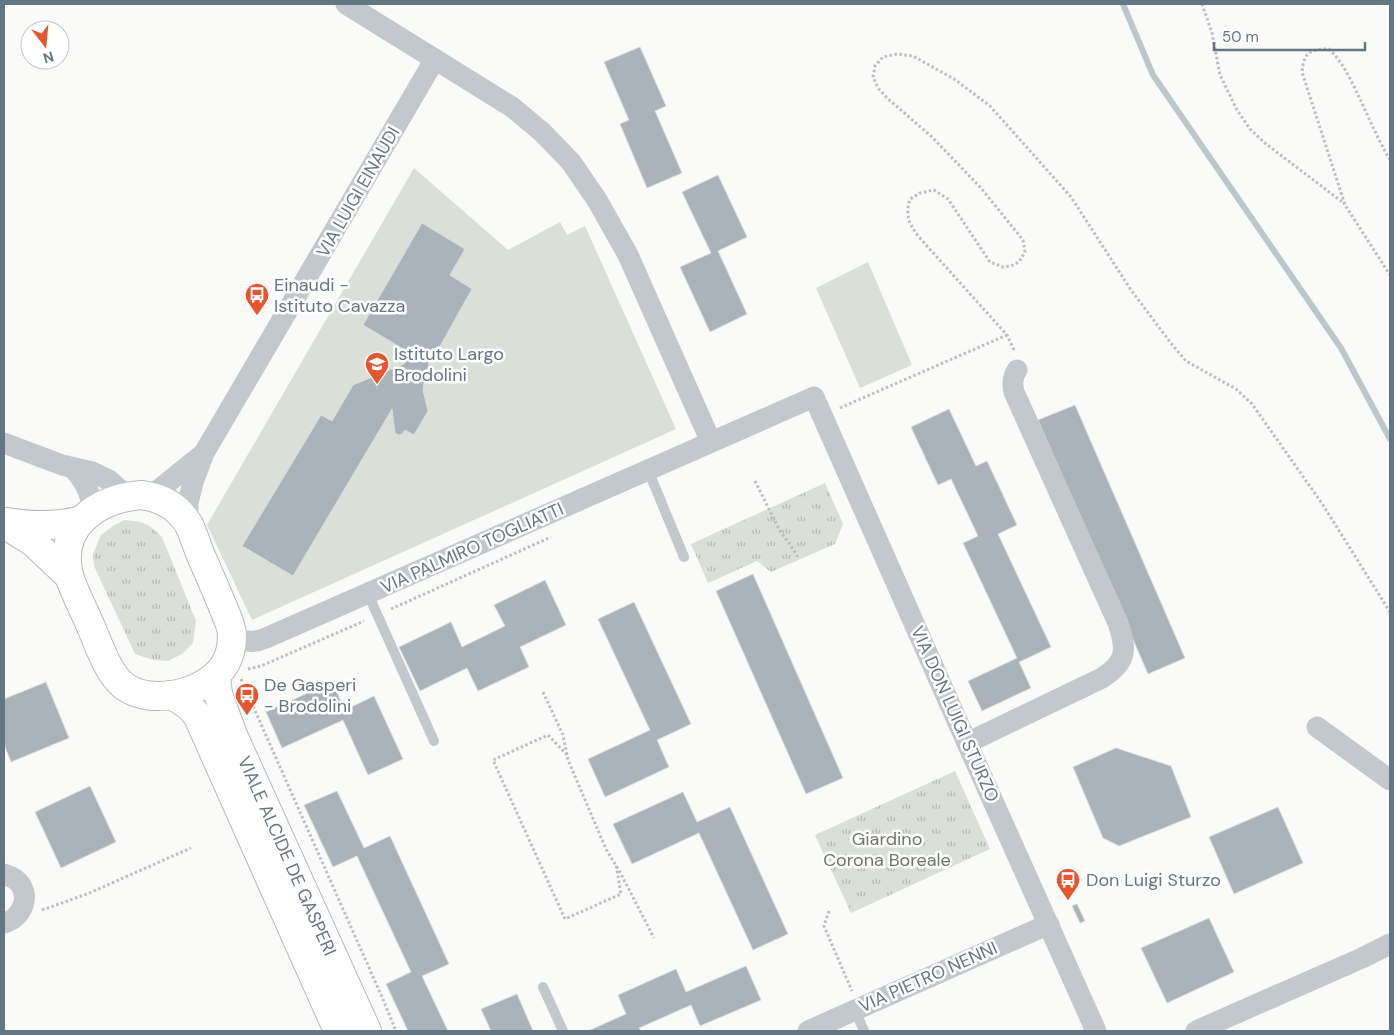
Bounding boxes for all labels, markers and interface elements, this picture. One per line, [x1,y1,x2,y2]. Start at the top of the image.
north arrow [20,20,70,70]
scale bar [1214,20,1365,52]
text: 50 m [1222,27,1259,47]
text: N [41,47,56,68]
street label: VIA LUIGI EINAUDI [311,122,405,262]
place label: Einaudi - Istituto Cavazza [274,273,405,318]
bus stop icon: Einaudi - Istituto Cavazza [244,282,270,316]
place label: Istituto Largo Brodolini [394,342,504,387]
school or university icon: Istituto Largo Brodolini [364,351,390,385]
street label: VIA PALMIRO TOGLIATTI [377,497,567,599]
street label: VIA DON LUIGI STURZO [905,622,1005,806]
place label: De Gasperi - Brodolini [264,673,356,718]
bus stop icon: De Gasperi - Brodolini [234,682,260,716]
street label: VIALE ALCIDE DE GASPERI [232,752,342,960]
park label: Giardino Corona Boreale [823,827,951,872]
bus stop icon: Don Luigi Sturzo [1055,867,1081,901]
place label: Don Luigi Sturzo [1086,868,1221,892]
street label: VIA PIETRO NENNI [855,936,1001,1018]

